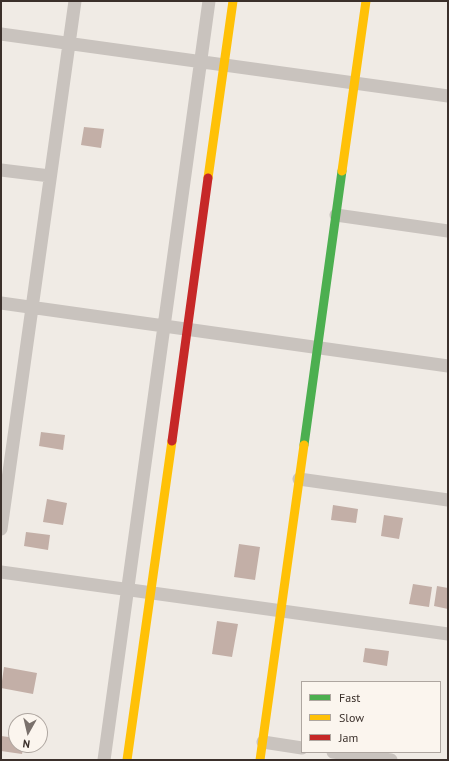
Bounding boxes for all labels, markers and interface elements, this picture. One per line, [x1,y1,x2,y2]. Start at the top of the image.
legend [301,681,441,753]
text: Fast [339,690,360,705]
text: Slow [339,710,364,725]
north arrow [8,713,48,753]
text: Jam [339,730,358,745]
text: N [22,736,31,751]

